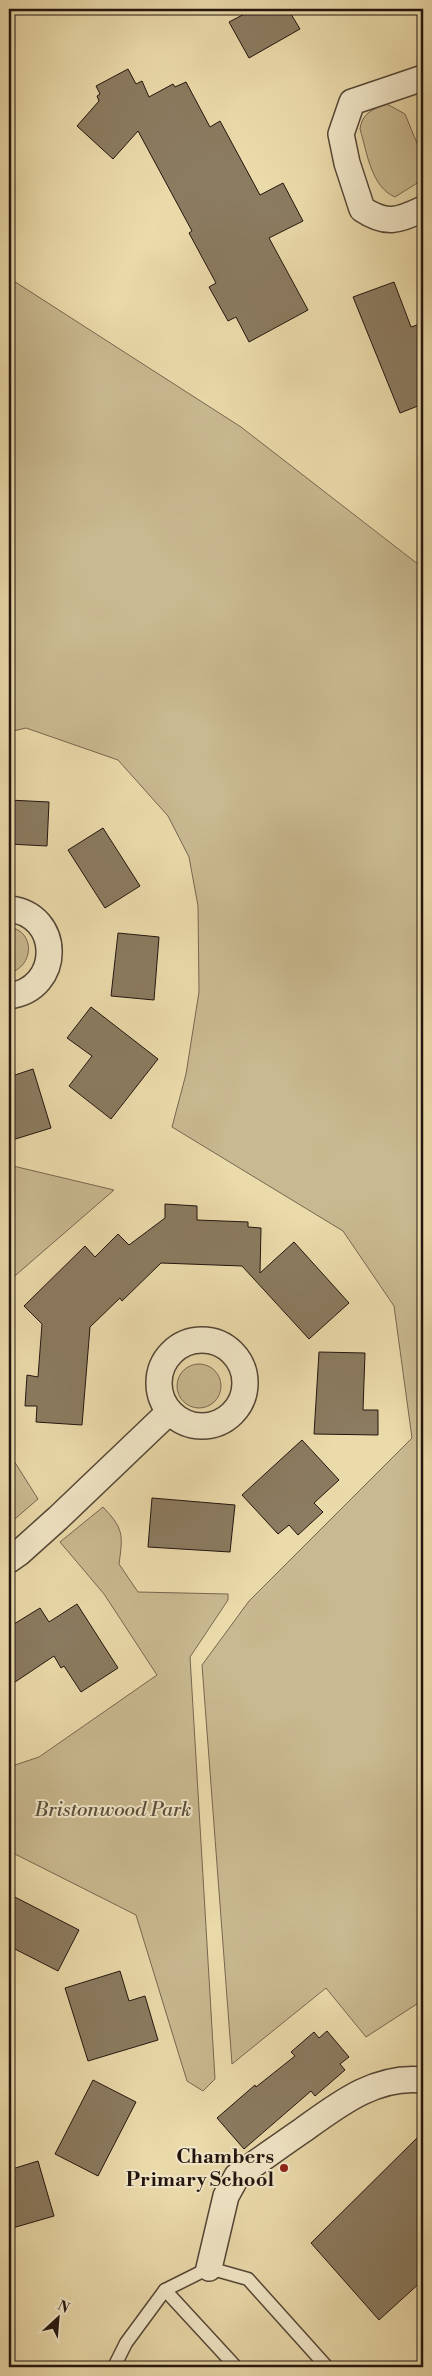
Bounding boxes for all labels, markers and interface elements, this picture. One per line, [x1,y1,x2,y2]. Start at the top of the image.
park label: Bristonwood Park [34,1798,191,1823]
place label: Chambers Primary School [126,2145,274,2193]
marker: Chambers Primary School [278,2162,290,2174]
north arrow [32,2294,82,2344]
text: N [54,2297,72,2318]

